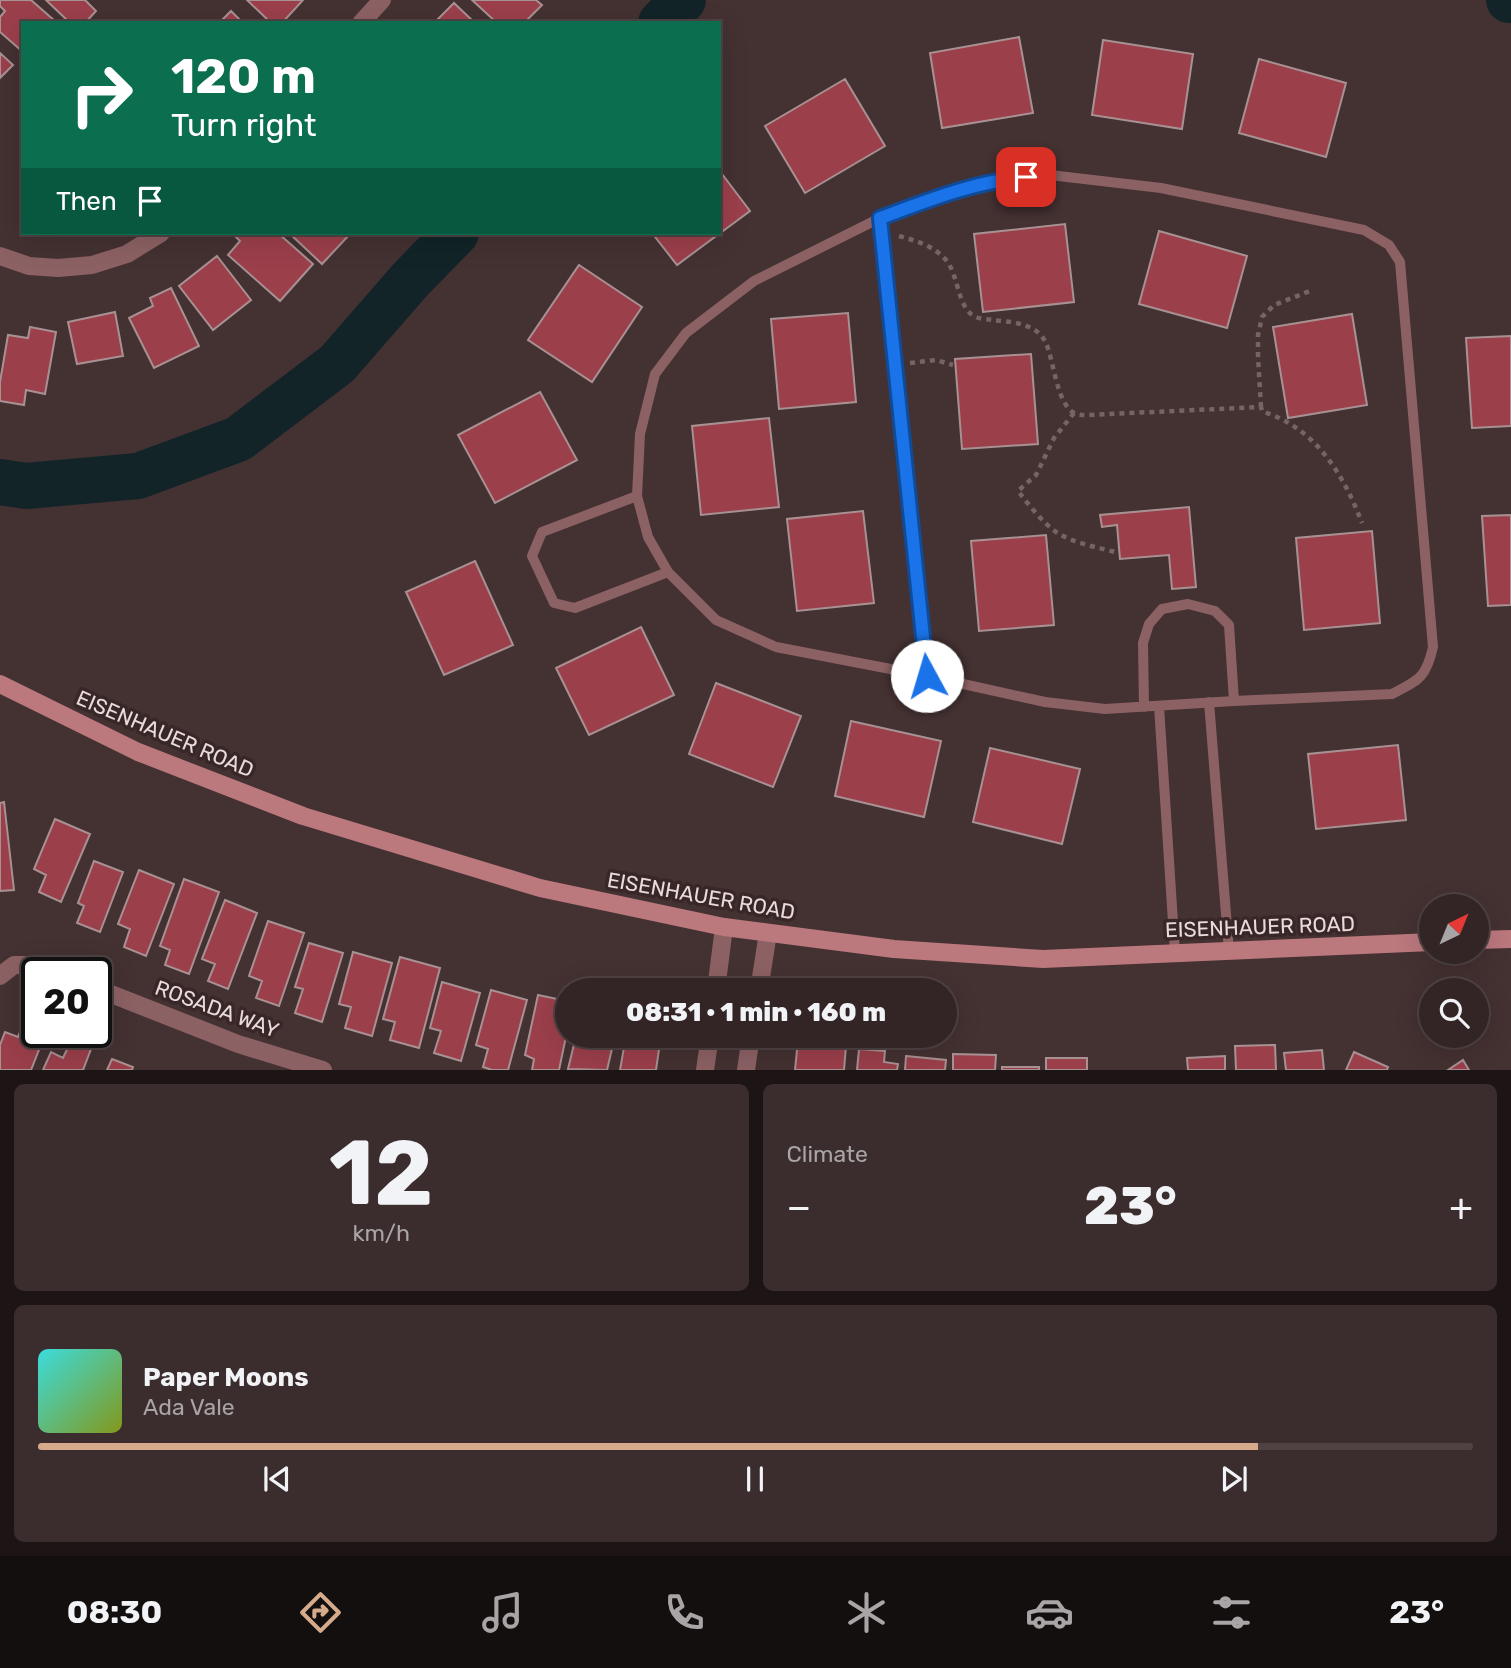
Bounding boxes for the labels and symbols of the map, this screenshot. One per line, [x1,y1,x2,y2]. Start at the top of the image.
pin [996,147,1056,207]
position arrow [890,639,964,713]
street label: EISENHAUER ROAD [73,685,258,782]
street label: EISENHAUER ROAD [605,867,797,924]
north arrow [1419,894,1489,964]
street label: EISENHAUER ROAD [1165,911,1355,942]
speed limit sign: 20 [21,957,112,1048]
street label: ROSADA WAY [152,975,282,1042]

